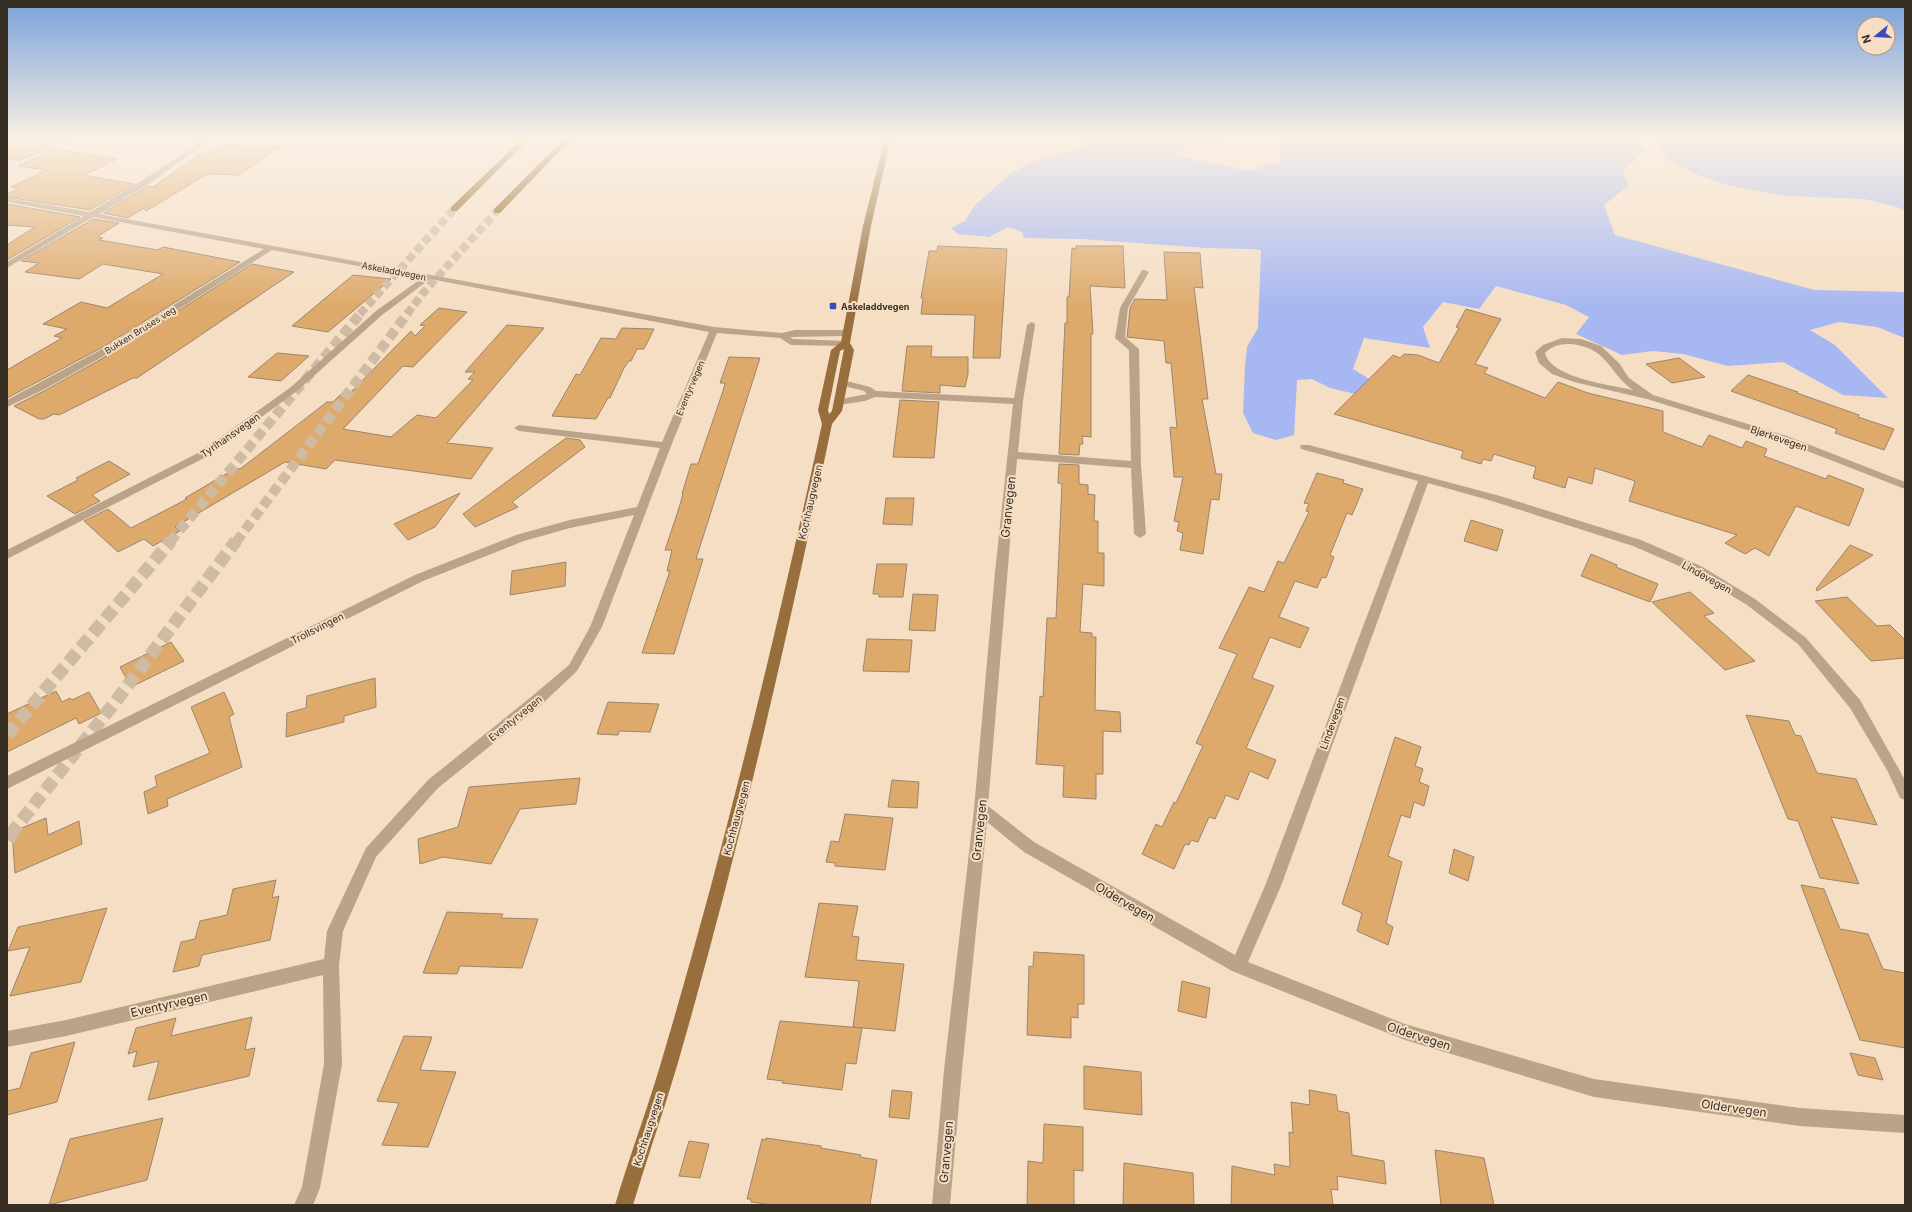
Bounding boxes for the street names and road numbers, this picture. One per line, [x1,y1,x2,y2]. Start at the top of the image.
street label: Askeladdvegen [361,259,427,283]
street label: Bukken Bruses veg [103,304,177,356]
street label: Eventyrvegen [673,359,707,417]
street label: Tyrihansvegen [198,410,262,460]
street label: Bjørkevegen [1749,423,1809,453]
street label: Kochhaugvegen [796,463,824,541]
street label: Granvegen [997,475,1019,539]
street label: Lindevegen [1680,558,1734,596]
street label: Trollsvingen [289,610,345,646]
street label: Eventyrvegen [486,693,544,743]
street label: Lindevegen [1317,695,1347,751]
street label: Kochhaugvegen [720,779,752,857]
street label: Granvegen [968,798,990,862]
street label: Oldervegen [1093,879,1157,925]
street label: Eventyrvegen [129,988,209,1020]
street label: Oldervegen [1385,1019,1453,1053]
street label: Kochhaugvegen [630,1091,666,1167]
street label: Oldervegen [1700,1096,1768,1120]
street label: Granvegen [936,1120,956,1184]

